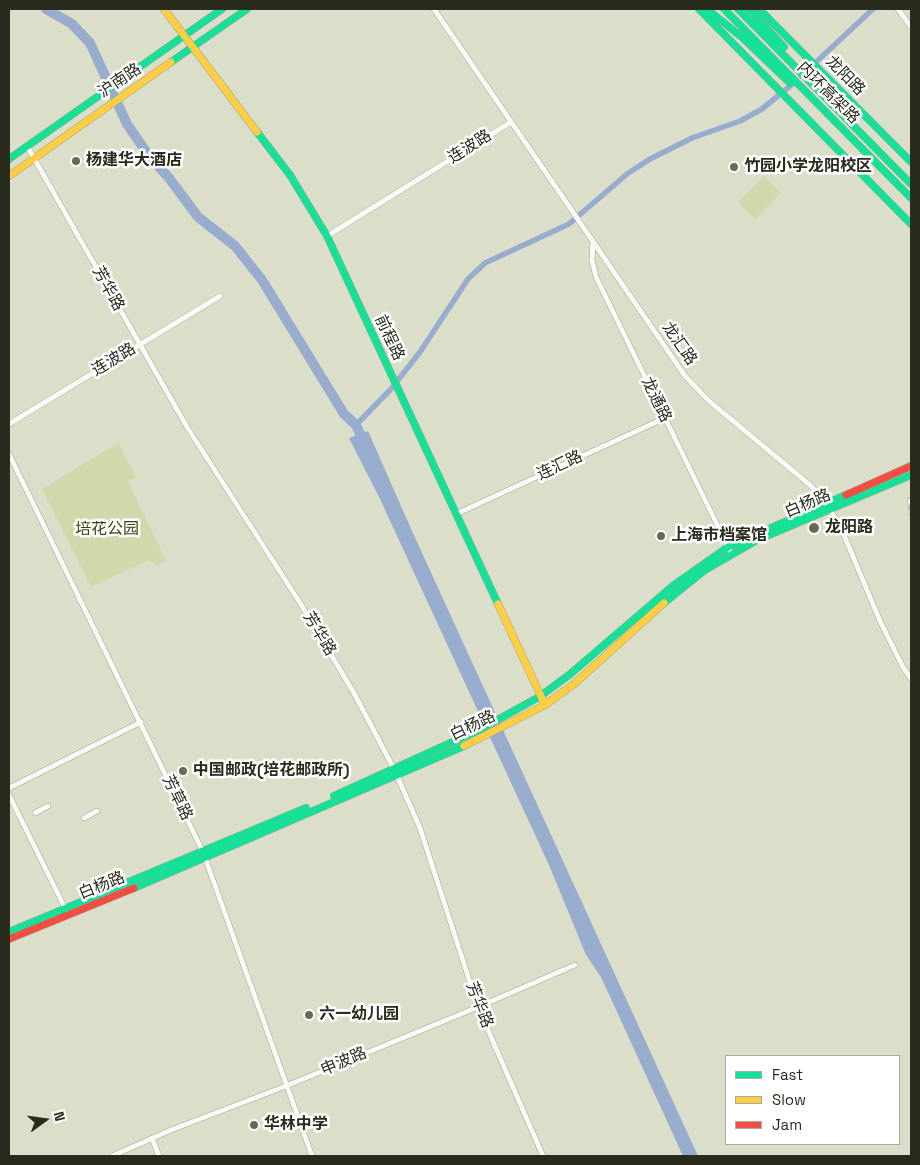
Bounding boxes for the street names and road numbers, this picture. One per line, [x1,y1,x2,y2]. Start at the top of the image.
street label: 龙阳路 [821,52,869,100]
street label: 内环高架路 [793,58,863,128]
street label: 沪南路 [95,60,145,102]
street label: 连波路 [445,126,495,168]
street label: 芳华路 [88,263,128,315]
street label: 前程路 [370,312,408,364]
street label: 龙汇路 [657,319,701,369]
street label: 连波路 [88,339,140,381]
street label: 龙通路 [637,374,675,426]
street label: 连汇路 [534,447,586,485]
street label: 白杨路 [782,486,834,522]
street label: 芳华路 [298,608,340,660]
street label: 白杨路 [447,707,499,745]
street label: 芳草路 [158,772,196,824]
street label: 白杨路 [76,868,128,904]
street label: 芳华路 [461,979,497,1031]
street label: 申波路 [318,1044,370,1080]

